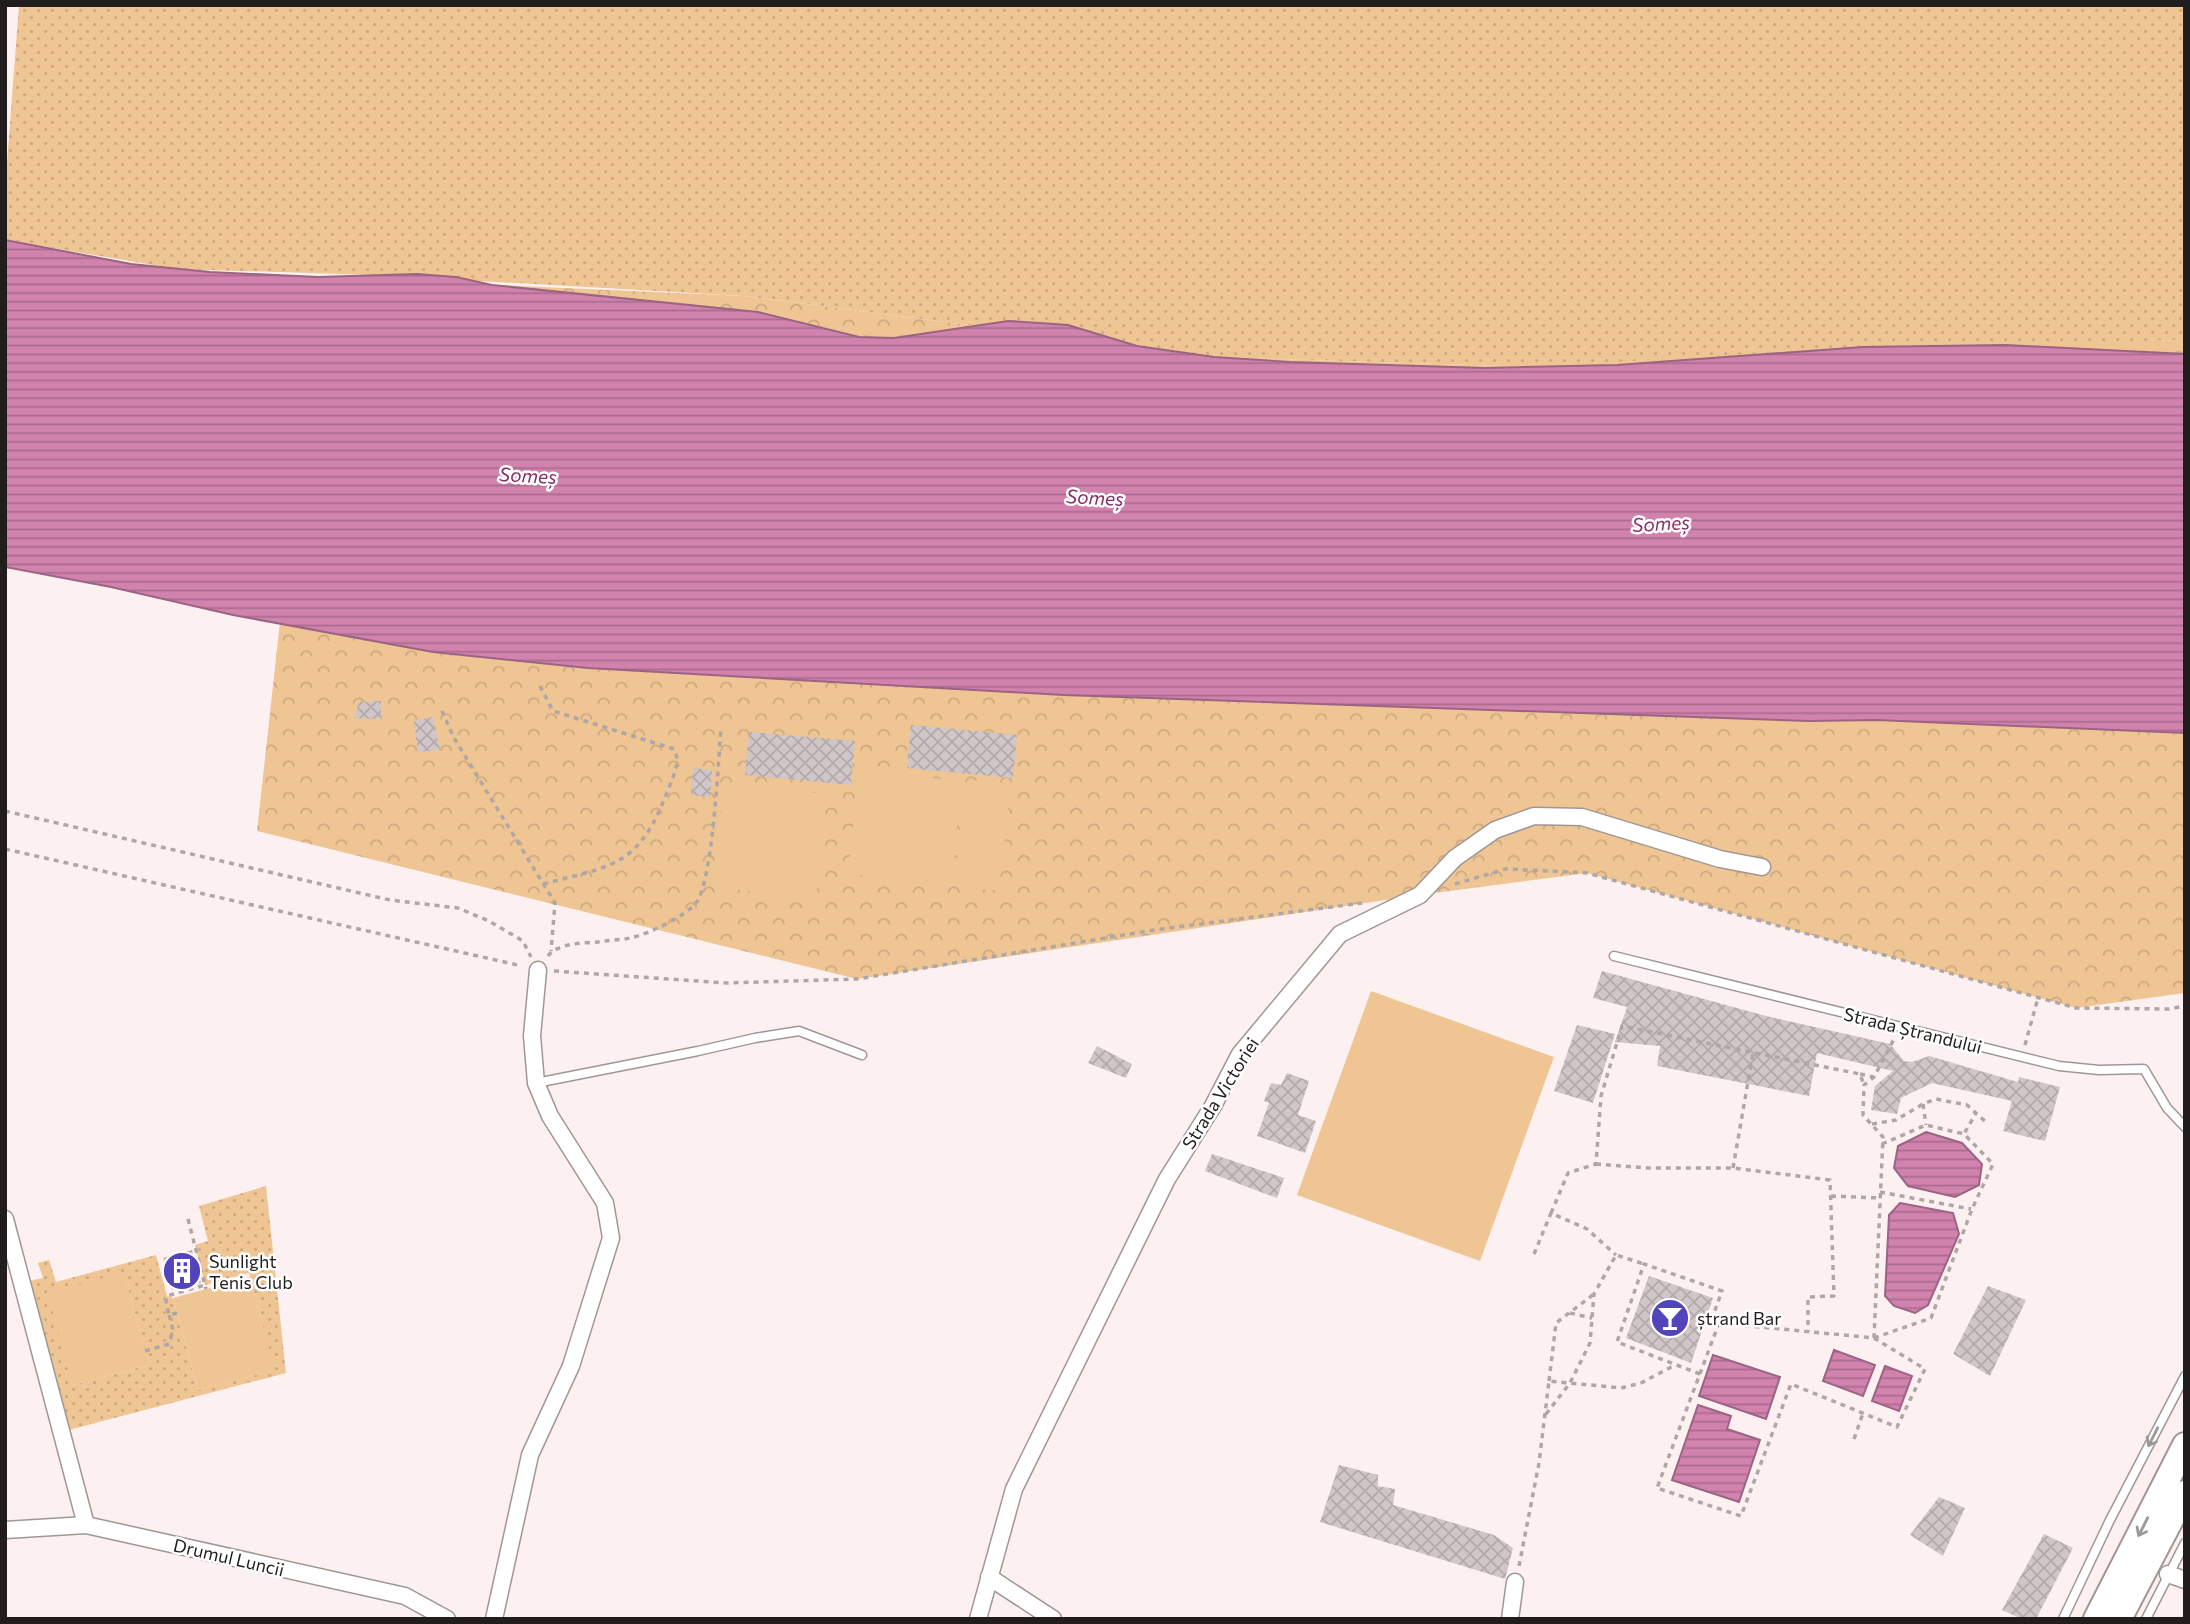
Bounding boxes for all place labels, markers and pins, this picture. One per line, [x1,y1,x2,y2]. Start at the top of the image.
building icon: Sunlight Tenis Club [161,1250,203,1292]
place label: Sunlight Tenis Club [209,1250,293,1293]
bar icon: ștrand Bar [1649,1297,1691,1339]
place label: ștrand Bar [1697,1307,1781,1330]

